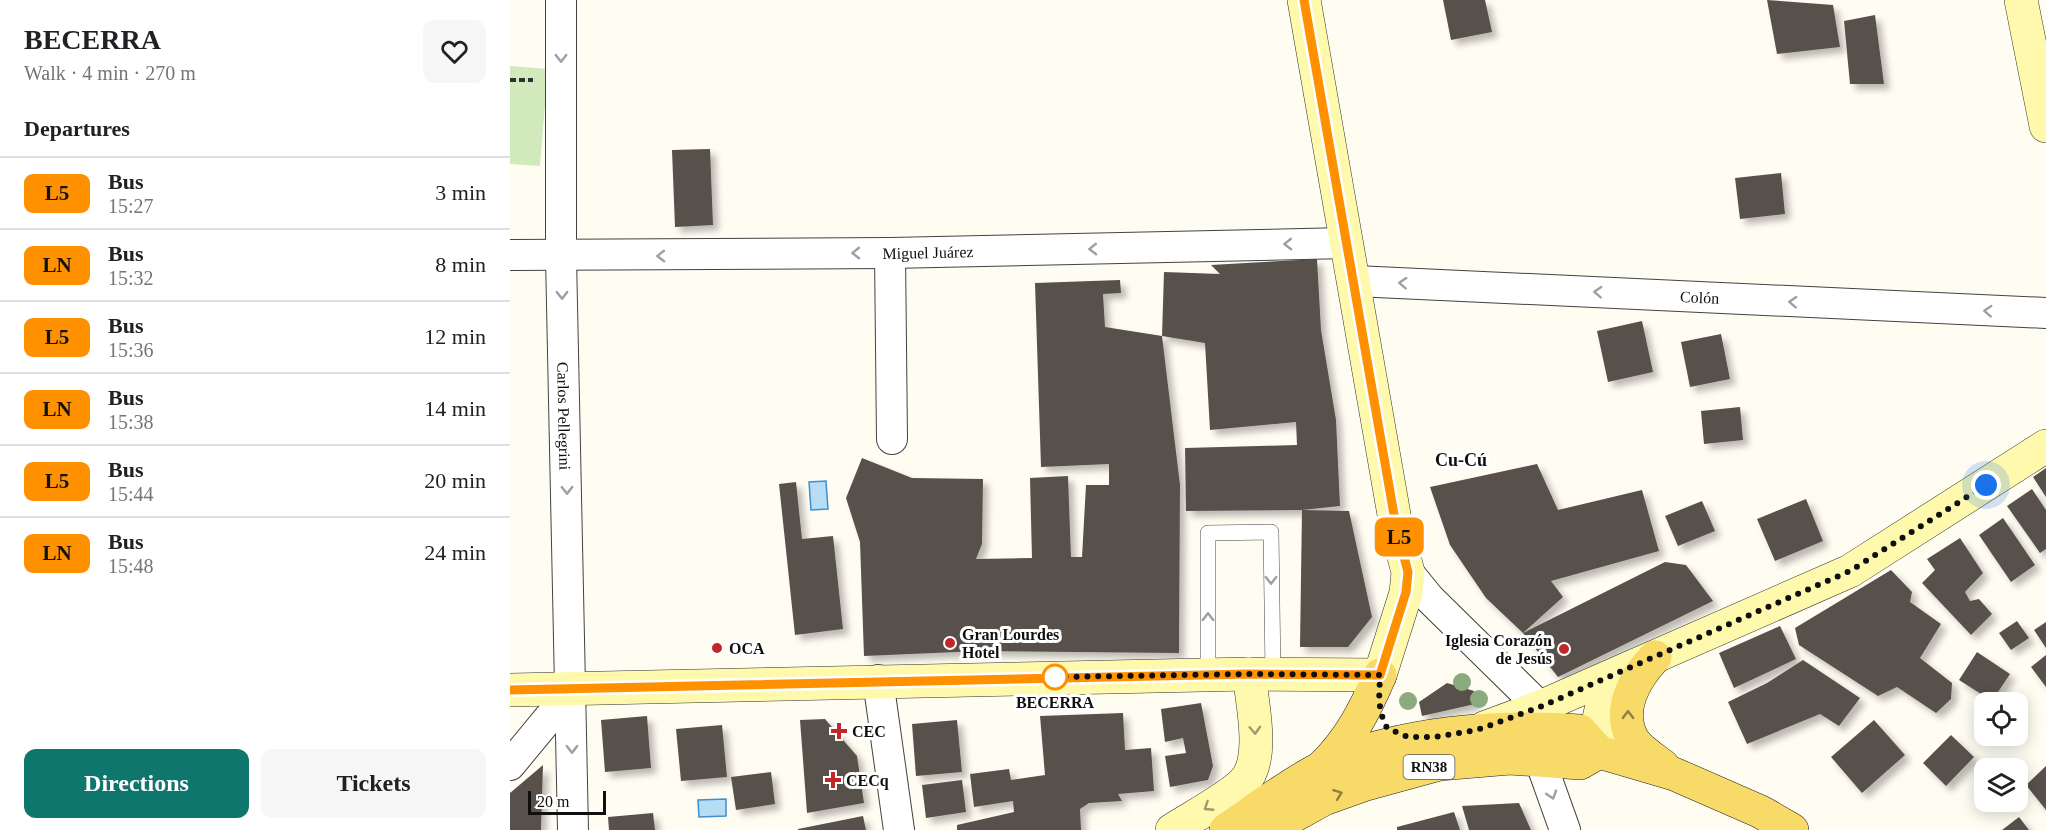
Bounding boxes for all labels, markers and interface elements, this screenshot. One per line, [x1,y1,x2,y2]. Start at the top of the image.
button: heart [423,20,486,83]
text: BECERRA [24,24,161,55]
one-way arrow [555,54,567,63]
text: Walk · 4 min · 270 m [24,62,196,84]
text: Departures [24,116,130,141]
text: Bus [108,169,143,194]
text: 3 min [435,180,486,205]
text: L5 [45,181,69,205]
text: 15:27 [108,195,154,217]
one-way arrow [1284,238,1293,251]
text: Bus [108,241,143,266]
one-way arrow [1089,242,1098,255]
street label: Miguel Juárez [882,243,974,262]
one-way arrow [852,247,861,259]
one-way arrow [657,249,666,262]
text: 8 min [435,252,486,277]
text: LN [42,253,72,277]
text: 15:32 [108,267,154,289]
one-way arrow [1399,277,1408,290]
one-way arrow [1593,286,1602,299]
street label: Colón [1680,288,1720,306]
one-way arrow [556,291,568,300]
one-way arrow [1788,295,1797,308]
one-way arrow [1983,304,1992,317]
text: Bus [108,313,143,338]
text: 12 min [424,324,486,349]
text: L5 [45,325,69,349]
text: 15:36 [108,339,154,361]
street label: Carlos Pellegrini [555,362,574,471]
text: Bus [108,385,143,410]
text: 14 min [424,396,486,421]
text: LN [42,397,72,421]
text: 15:38 [108,411,154,433]
district label: Cu-Cú [1435,450,1487,470]
text: Bus [108,457,143,482]
text: 20 min [424,468,486,493]
text: L5 [45,469,69,493]
your location [1971,470,2001,500]
text: 15:44 [108,483,154,505]
one-way arrow [560,486,573,495]
line badge: L5 [1372,518,1426,556]
text: L5 [1387,525,1411,549]
text: Bus [108,529,143,554]
text: 24 min [424,540,486,565]
text: LN [42,541,72,565]
text: 15:48 [108,555,154,577]
one-way arrow [1265,576,1277,585]
one-way arrow [1202,612,1214,621]
place label: Gran Lourdes Hotel [962,626,1059,661]
place label: Iglesia Corazón de Jesús [1445,632,1552,667]
marker: Gran Lourdes Hotel [943,636,957,650]
place label: OCA [729,640,765,657]
marker: OCA [710,641,724,655]
marker: Iglesia Corazón de Jesús [1557,642,1571,656]
marker: BECERRA [1042,664,1068,690]
map controls [1974,692,2028,812]
button: locate [1974,692,2028,746]
place label: BECERRA [1016,694,1095,711]
one-way arrow [1622,710,1634,719]
marker: CEC [830,722,848,740]
place label: CEC [852,723,886,740]
one-way arrow [1248,726,1261,735]
one-way arrow [566,744,579,753]
button: Directions [24,749,249,818]
button: Tickets [261,749,486,818]
road number: RN38 [1404,755,1454,779]
button: layers [1974,758,2028,812]
marker: CECq [824,771,842,789]
place label: CECq [846,772,889,790]
scale bar [528,788,606,816]
one-way arrow [1332,789,1343,801]
one-way arrow [1545,789,1557,800]
text: 20 m [537,793,569,810]
one-way arrow [1203,799,1214,810]

